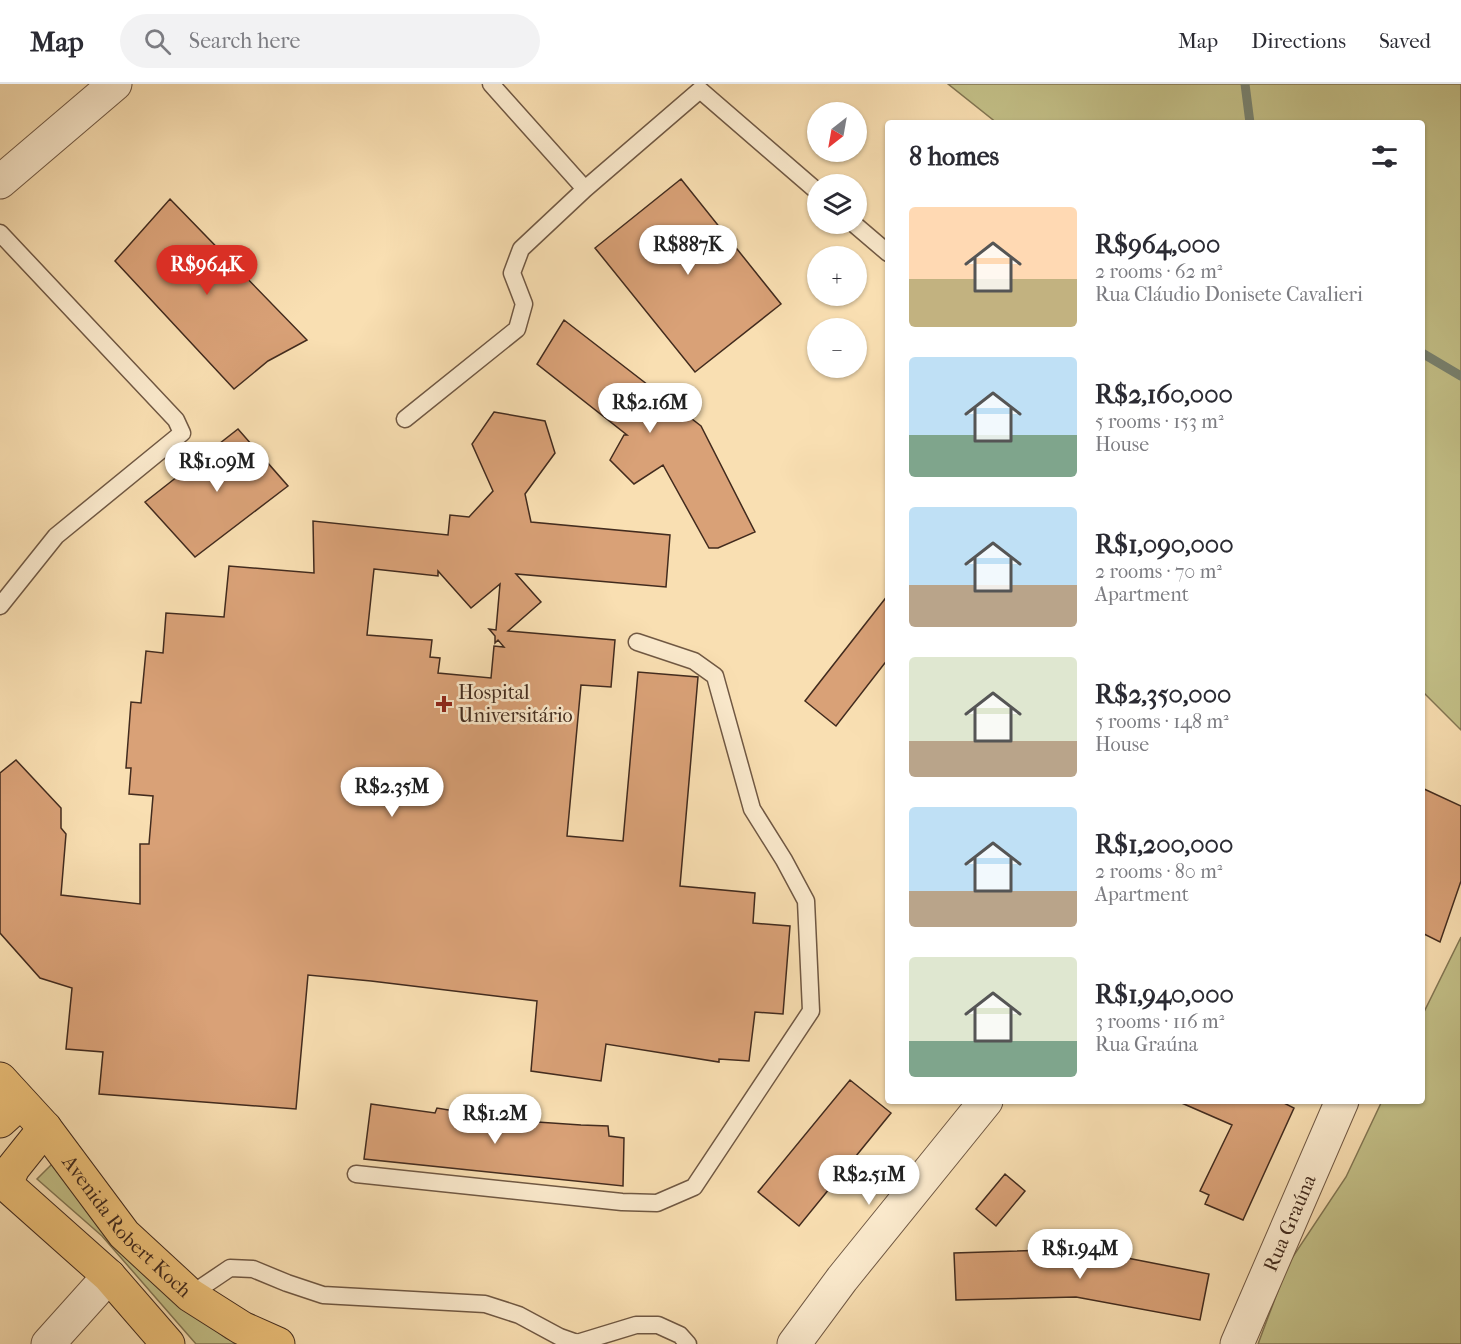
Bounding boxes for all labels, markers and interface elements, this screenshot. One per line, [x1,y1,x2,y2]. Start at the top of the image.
search box [120,14,540,68]
text: Map [30,25,84,58]
icon: search [141,25,174,58]
text: Search here [189,28,300,54]
text: Map [1178,29,1218,53]
text: Directions [1251,29,1346,53]
text: Saved [1379,29,1431,53]
north arrow [807,102,867,162]
map controls [807,102,867,378]
icon: filters [1368,140,1401,173]
text: 8 homes [909,141,999,172]
button: layers [807,174,867,234]
pin: R$887K [639,225,737,276]
text: R$964,000 [1095,229,1220,260]
icon: home [957,231,1029,303]
text: R$887K [653,233,723,256]
pin: R$964K [158,245,256,296]
button: + [807,246,867,306]
text: R$964K [170,253,244,276]
text: 2 rooms · 62 m² [1095,260,1222,283]
text: Rua Cláudio Donisete Cavalieri [1095,283,1363,306]
button: − [807,318,867,378]
text: R$2,160,000 [1095,379,1233,410]
icon: home [957,381,1029,453]
pin: R$2.16M [595,383,705,434]
text: R$2.16M [612,391,688,414]
text: 5 rooms · 153 m² [1095,410,1224,433]
text: House [1095,433,1149,456]
pin: R$1.09M [162,442,272,493]
text: R$1.09M [179,450,255,473]
text: R$1,090,000 [1095,529,1234,560]
icon: home [957,531,1029,603]
text: 2 rooms · 70 m² [1095,560,1222,583]
text: Apartment [1095,583,1189,606]
text: R$2,350,000 [1095,679,1231,710]
place label: Hospital Universitário [458,681,573,727]
icon: home [957,681,1029,753]
marker: Hospital Universitário [435,695,453,713]
text: 5 rooms · 148 m² [1095,710,1229,733]
text: House [1095,733,1149,756]
pin: R$2.35M [337,767,447,818]
text: R$2.35M [355,775,429,798]
text: R$1,200,000 [1095,829,1233,860]
icon: home [957,831,1029,903]
text: 2 rooms · 80 m² [1095,860,1222,883]
text: Apartment [1095,883,1189,906]
text: R$1,940,000 [1095,979,1234,1010]
icon: home [957,981,1029,1053]
text: 3 rooms · 116 m² [1095,1010,1224,1033]
text: Rua Graúna [1095,1033,1198,1056]
pin: R$1.2M [446,1094,544,1145]
text: R$1.2M [462,1102,528,1125]
street label: Avenida Robert Koch [57,1150,196,1303]
pin: R$2.51M [814,1155,924,1206]
text: R$2.51M [833,1163,905,1186]
street label: Rua Graúna [1259,1170,1321,1275]
pin: R$1.94M [1025,1229,1135,1280]
text: R$1.94M [1042,1237,1118,1260]

